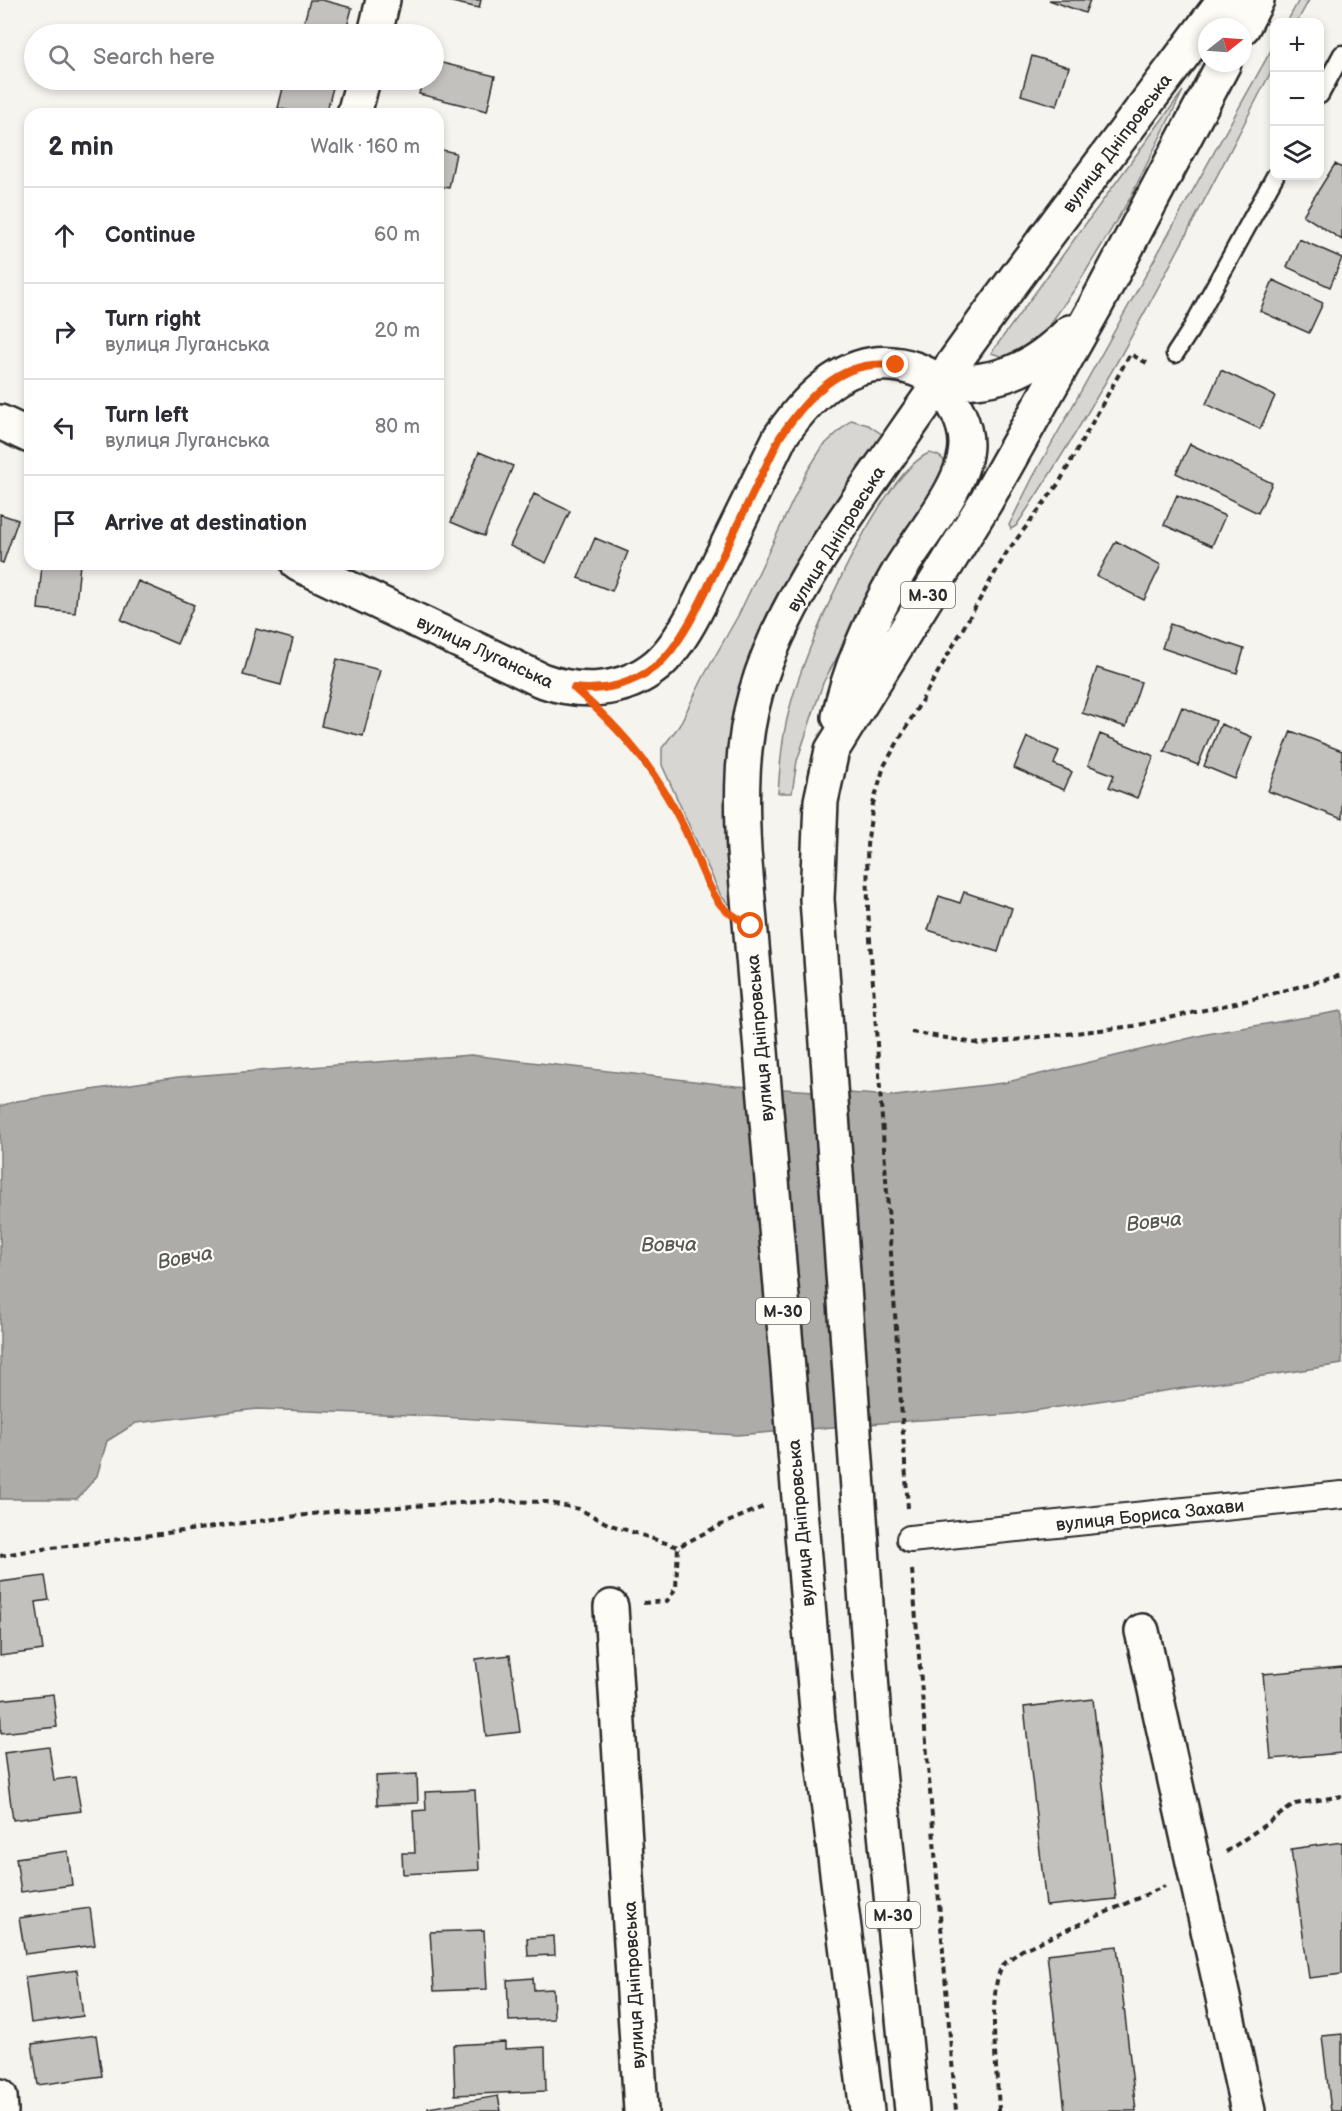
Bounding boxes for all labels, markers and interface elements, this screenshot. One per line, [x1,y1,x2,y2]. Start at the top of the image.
north arrow [1198,18,1252,72]
map controls [1270,18,1324,180]
button: + [1270,18,1324,72]
search box [24,24,444,90]
icon: search [45,41,78,74]
text: Search here [93,44,215,71]
street label: вулиця Дніпровська [1059,70,1177,217]
button: − [1270,72,1324,126]
button: layers [1270,126,1324,180]
text: 2 min [48,132,114,163]
text: Walk · 160 m [311,135,420,159]
icon: ahead [48,219,81,252]
text: Continue [105,222,195,249]
text: 60 m [374,223,420,247]
text: Turn right [105,306,201,333]
icon: right [48,315,81,348]
text: 20 m [375,319,420,343]
text: вулиця Луганська [105,333,270,357]
route end [882,351,908,377]
text: Turn left [105,402,189,429]
icon: left [48,411,81,444]
text: 80 m [375,415,420,439]
text: вулиця Луганська [105,429,270,453]
street label: вулиця Дніпровська [783,462,890,616]
icon: arrive [48,507,81,540]
text: Arrive at destination [105,510,307,537]
road number: М-30 [901,582,955,608]
street label: вулиця Луганська [413,612,557,693]
route start [737,912,763,938]
street label: вулиця Дніпровська [743,953,778,1122]
water label: Вовча [1125,1207,1183,1237]
water label: Вовча [641,1233,697,1257]
water label: Вовча [156,1241,215,1275]
road number: М-30 [756,1298,810,1324]
street label: вулиця Дніпровська [784,1438,819,1607]
street label: вулиця Бориса Захави [1055,1495,1245,1536]
street label: вулиця Дніпровська [620,1900,649,2069]
road number: М-30 [866,1902,920,1928]

